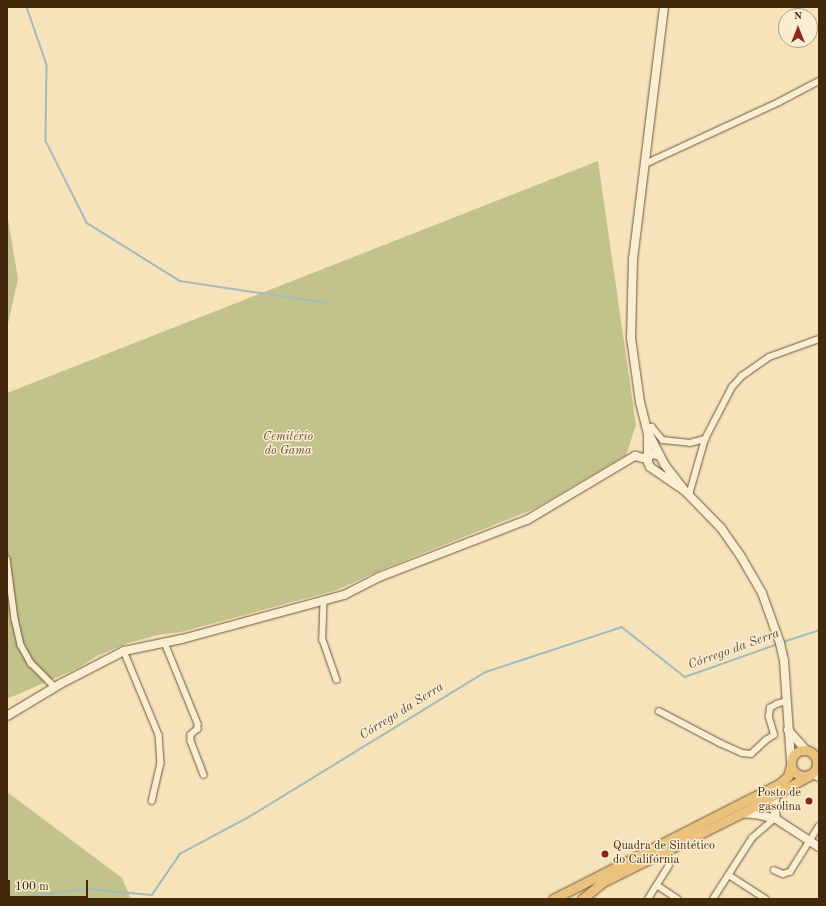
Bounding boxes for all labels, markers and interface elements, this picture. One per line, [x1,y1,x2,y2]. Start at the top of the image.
north arrow [778,8,818,48]
text: N [794,11,802,22]
park label: Cemitério do Gama [263,431,313,459]
water label: Córrego da Serra [686,626,782,674]
water label: Córrego da Serra [357,680,447,744]
place label: Posto de gasolina [757,787,801,815]
marker: Posto de gasolina [804,796,814,806]
place label: Quadra de Sintético do Califórnia [613,840,715,868]
marker: Quadra de Sintético do Califórnia [600,849,610,859]
scale bar [10,872,90,898]
text: 100 m [15,881,49,893]

